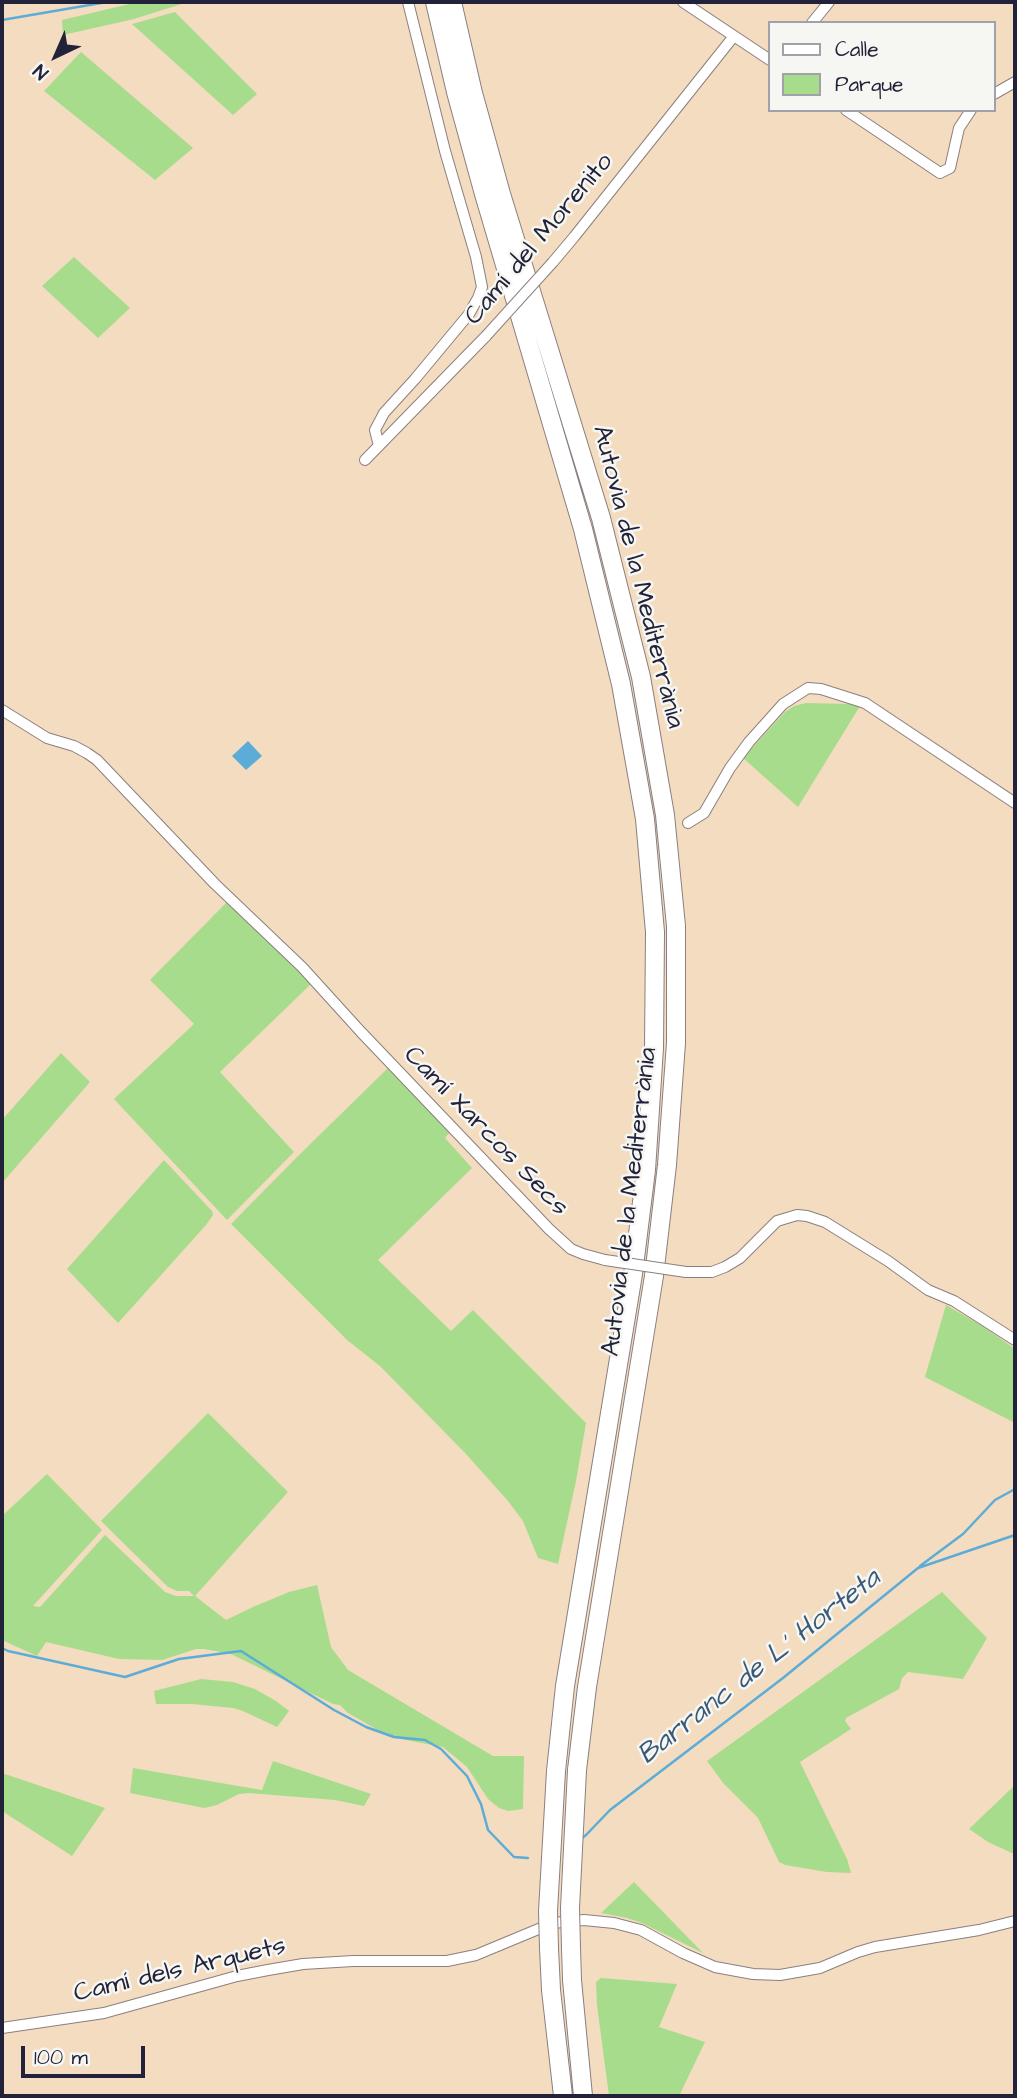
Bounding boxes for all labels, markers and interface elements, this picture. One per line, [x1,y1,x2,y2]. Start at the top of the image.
north arrow [21,21,91,91]
legend [768,21,996,112]
text: Calle [835,35,879,64]
text: N [27,58,55,85]
text: Parque [835,70,903,99]
street label: Camí del Morenito [459,148,621,332]
street label: Autovia de la Mediterrània [584,422,690,732]
street label: Camí Xarcos Secs [396,1041,574,1223]
street label: Autovia de la Mediterrània [597,1046,665,1358]
water label: Barranc de L' Horteta [632,1563,888,1773]
street label: Camí dels Arquets [71,1931,289,2011]
scale bar [24,2032,149,2076]
text: 100 m [34,2043,88,2072]

